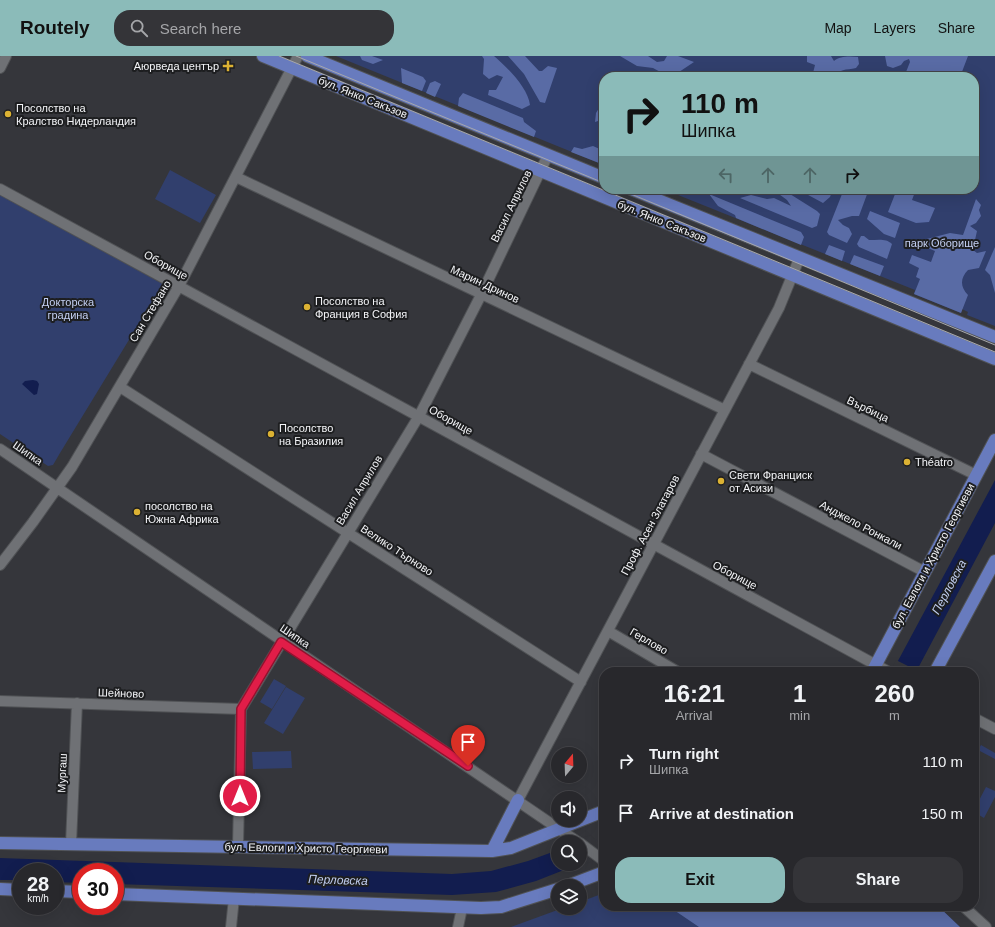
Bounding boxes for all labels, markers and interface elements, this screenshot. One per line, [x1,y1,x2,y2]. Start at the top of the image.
search box [114,10,394,46]
text: Routely [20,17,90,38]
icon: search [128,17,150,39]
text: Search here [160,20,241,37]
text: Map [824,20,852,36]
text: Layers [874,20,916,36]
text: Share [938,20,975,36]
place label: Аюрведа център [134,60,219,72]
marker: Аюрведа център [222,60,234,72]
street label: бул. Янко Сакъзов [317,74,409,120]
icon: right [615,88,667,140]
text: 110 m [681,88,759,119]
place label: Посолство на Кралство Нидерландия [16,102,136,127]
marker: Посолство на Кралство Нидерландия [3,109,13,119]
text: Шипка [681,121,736,141]
icon: left [715,164,737,186]
icon: ahead [757,164,779,186]
icon: ahead [799,164,821,186]
icon: right [841,164,863,186]
street label: Васил Априлов [488,168,534,244]
street label: бул. Янко Сакъзов [616,198,708,244]
park label: парк Оборище [905,237,979,249]
street label: Оборище [142,248,190,282]
street label: Марин Дринов [449,263,521,305]
street label: Сан Стефано [127,278,173,344]
place label: Посолство на Франция в София [315,295,407,320]
park label: Докторска градина [42,296,95,321]
marker: Посолство на Франция в София [302,302,312,312]
street label: Върбица [845,394,892,425]
street label: Оборище [427,403,475,437]
place label: Посолство на Бразилия [279,422,343,447]
marker: Посолство на Бразилия [266,429,276,439]
street label: Шипка [11,439,46,468]
street label: Васил Априлов [334,453,384,527]
place label: Théatro [915,456,953,468]
marker: Théatro [902,457,912,467]
place label: Свети Франциск от Асизи [729,469,812,494]
street label: Проф. Асен Златаров [619,473,682,577]
marker: Свети Франциск от Асизи [716,476,726,486]
street label: бул. Евлоги и Христо Георгиеви [889,481,977,631]
street label: Анджело Ронкали [818,498,904,552]
place label: посолство на Южна Африка [145,500,220,525]
marker: посолство на Южна Африка [132,507,142,517]
street label: Велико Търново [359,522,435,578]
water label: Перловска [929,557,969,617]
street label: Оборище [711,558,759,592]
street label: Шипка [278,622,313,651]
street label: Герлово [628,625,670,657]
text: 16:21 [663,680,725,707]
text: 1 [793,680,806,707]
text: 260 [875,680,915,707]
street label: Шейново [98,686,144,700]
text: Arrival [676,708,713,723]
text: min [789,708,810,723]
text: m [889,708,900,723]
pin [451,725,485,766]
icon: arrive [457,731,479,753]
text: Turn right [649,745,719,762]
north arrow [551,747,587,783]
map controls [551,747,587,915]
icon: right [615,750,637,772]
street label: Мургаш [55,753,69,793]
text: 110 m [922,753,963,770]
text: Шипка [649,762,688,777]
position arrow [219,775,261,817]
button: sound [551,791,587,827]
icon: arrive [615,802,637,824]
text: Arrive at destination [649,805,794,822]
text: 150 m [921,805,963,822]
button: search [551,835,587,871]
street label: бул. Евлоги и Христо Георгиеви [224,841,388,855]
button: Exit [615,857,785,903]
button: Share [793,857,963,903]
speed limit sign: 30 [72,863,124,915]
water label: Перловска [308,872,368,888]
text: 28 [27,873,49,895]
button: layers [551,879,587,915]
text: km/h [27,893,49,904]

